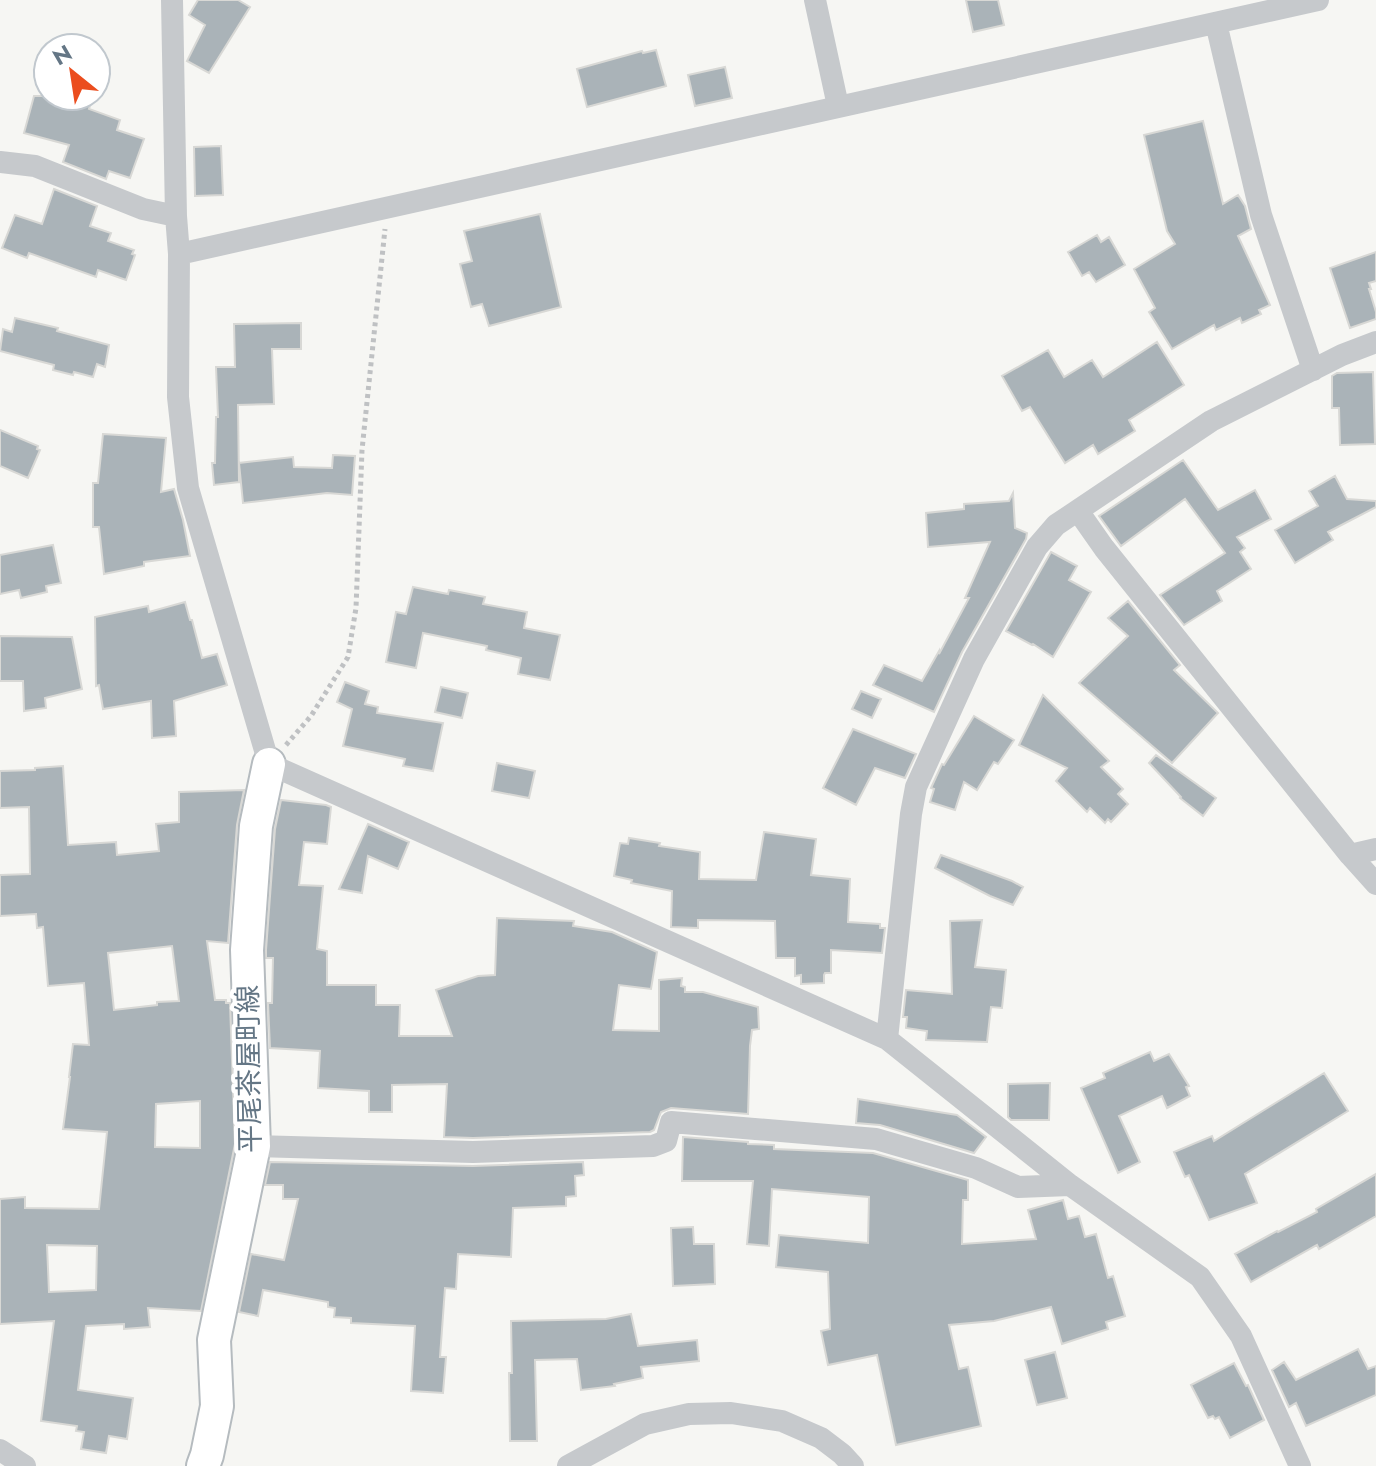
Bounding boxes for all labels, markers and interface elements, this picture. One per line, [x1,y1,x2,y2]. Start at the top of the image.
north arrow [32,32,112,112]
text: N [46,36,78,73]
street label: 平尾茶屋町線 [227,985,271,1153]

